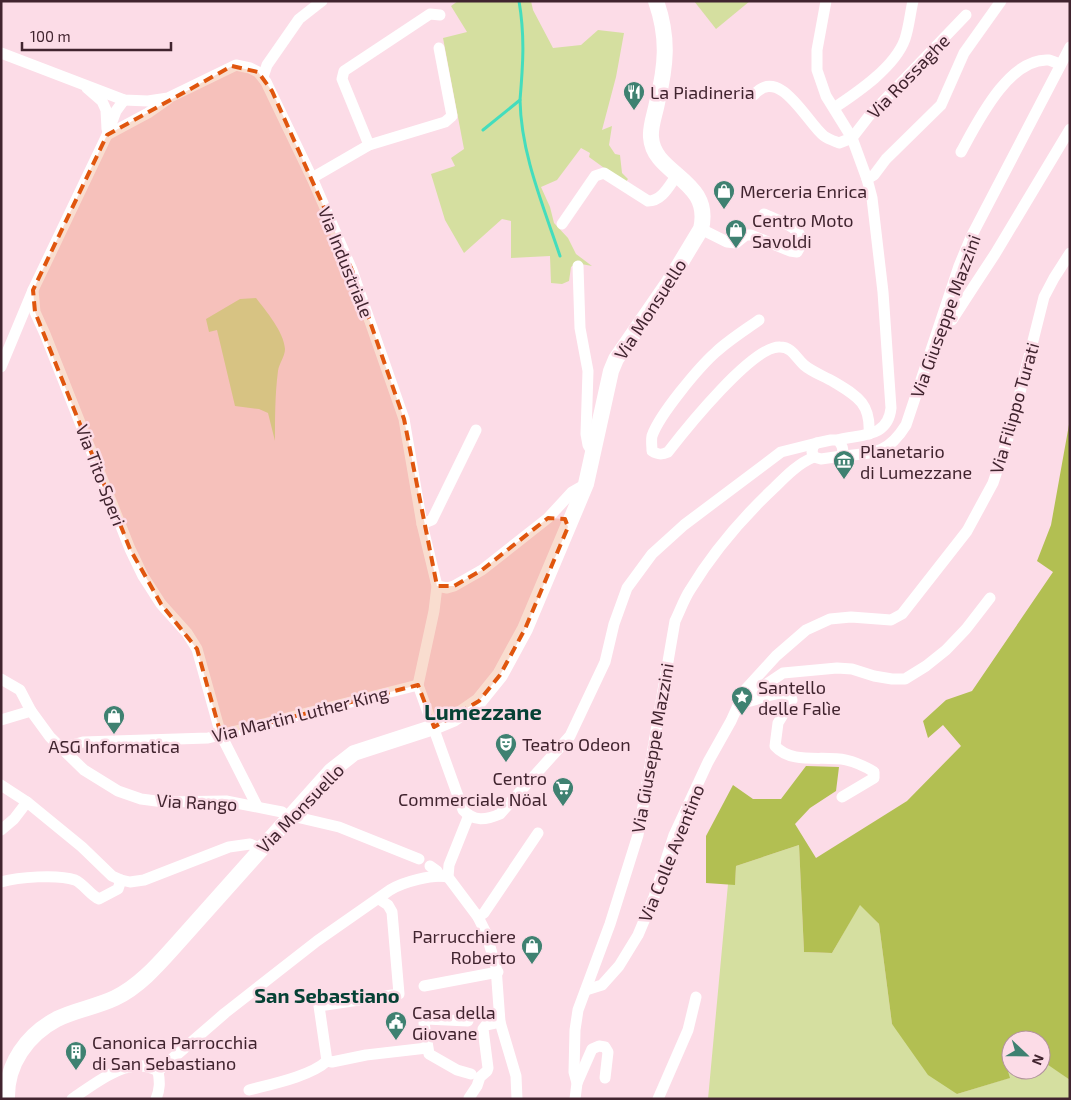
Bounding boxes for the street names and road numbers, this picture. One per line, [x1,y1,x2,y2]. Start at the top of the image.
street label: Via Rossaghe [862,29,954,123]
street label: Via Industriale [314,203,378,321]
street label: Via Giuseppe Mazzini [905,231,985,401]
street label: Via Monsuello [609,254,691,364]
street label: Via Filippo Turati [985,340,1043,476]
street label: Via Tito Speri [72,421,130,529]
street label: Via Giuseppe Mazzini [626,661,678,835]
street label: Via Martin Luther King [210,681,390,747]
street label: Via Monsuello [252,759,348,857]
street label: Via Colle Aventino [633,781,709,925]
street label: Via Rango [156,789,238,815]

